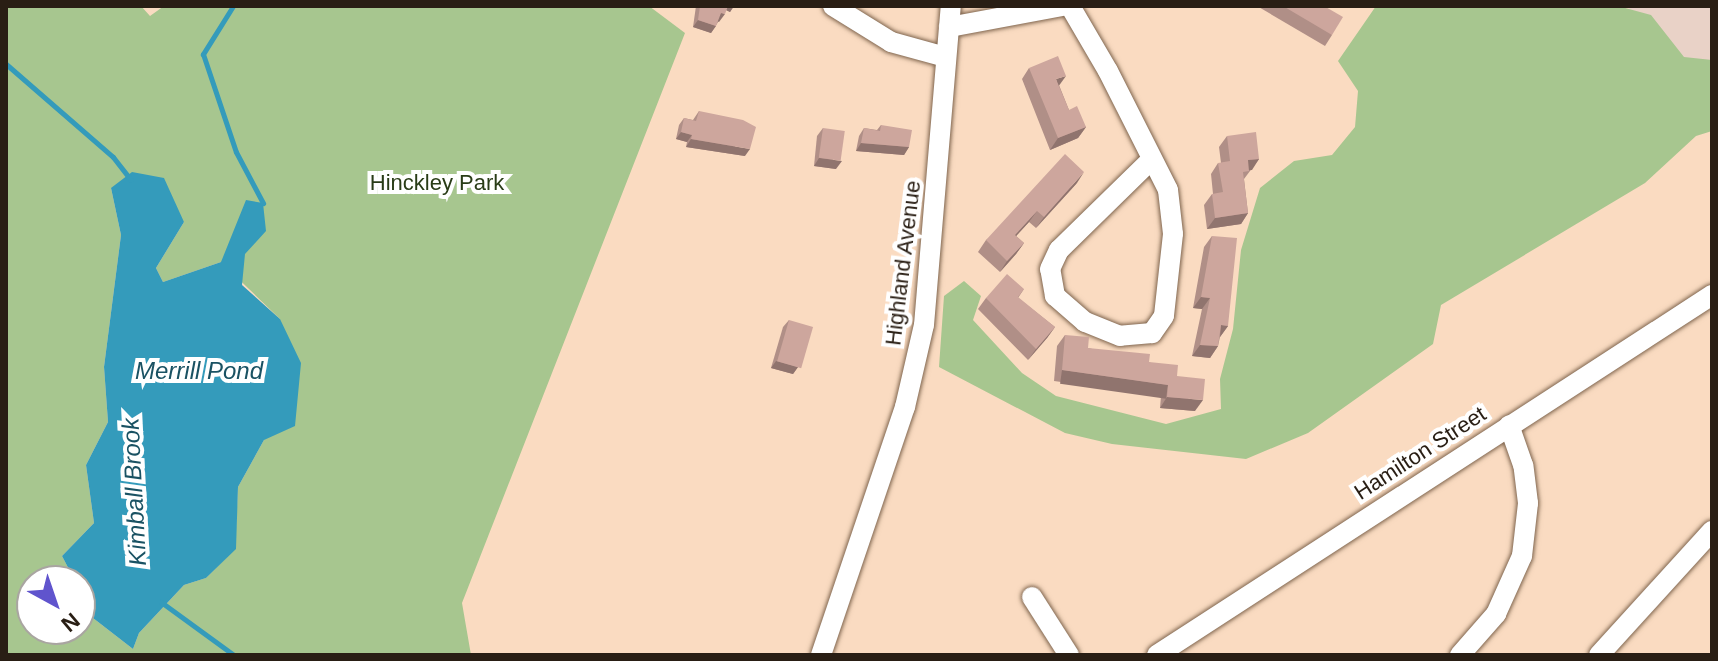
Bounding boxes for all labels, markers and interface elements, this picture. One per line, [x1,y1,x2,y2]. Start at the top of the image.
park label: Hinckley Park [370,170,504,196]
street label: Highland Avenue [880,178,926,348]
water label: Merrill Pond [135,357,263,385]
street label: Hamilton Street [1349,401,1491,505]
water label: Kimball Brook [116,417,152,567]
north arrow [16,565,96,645]
text: N [56,608,85,637]

